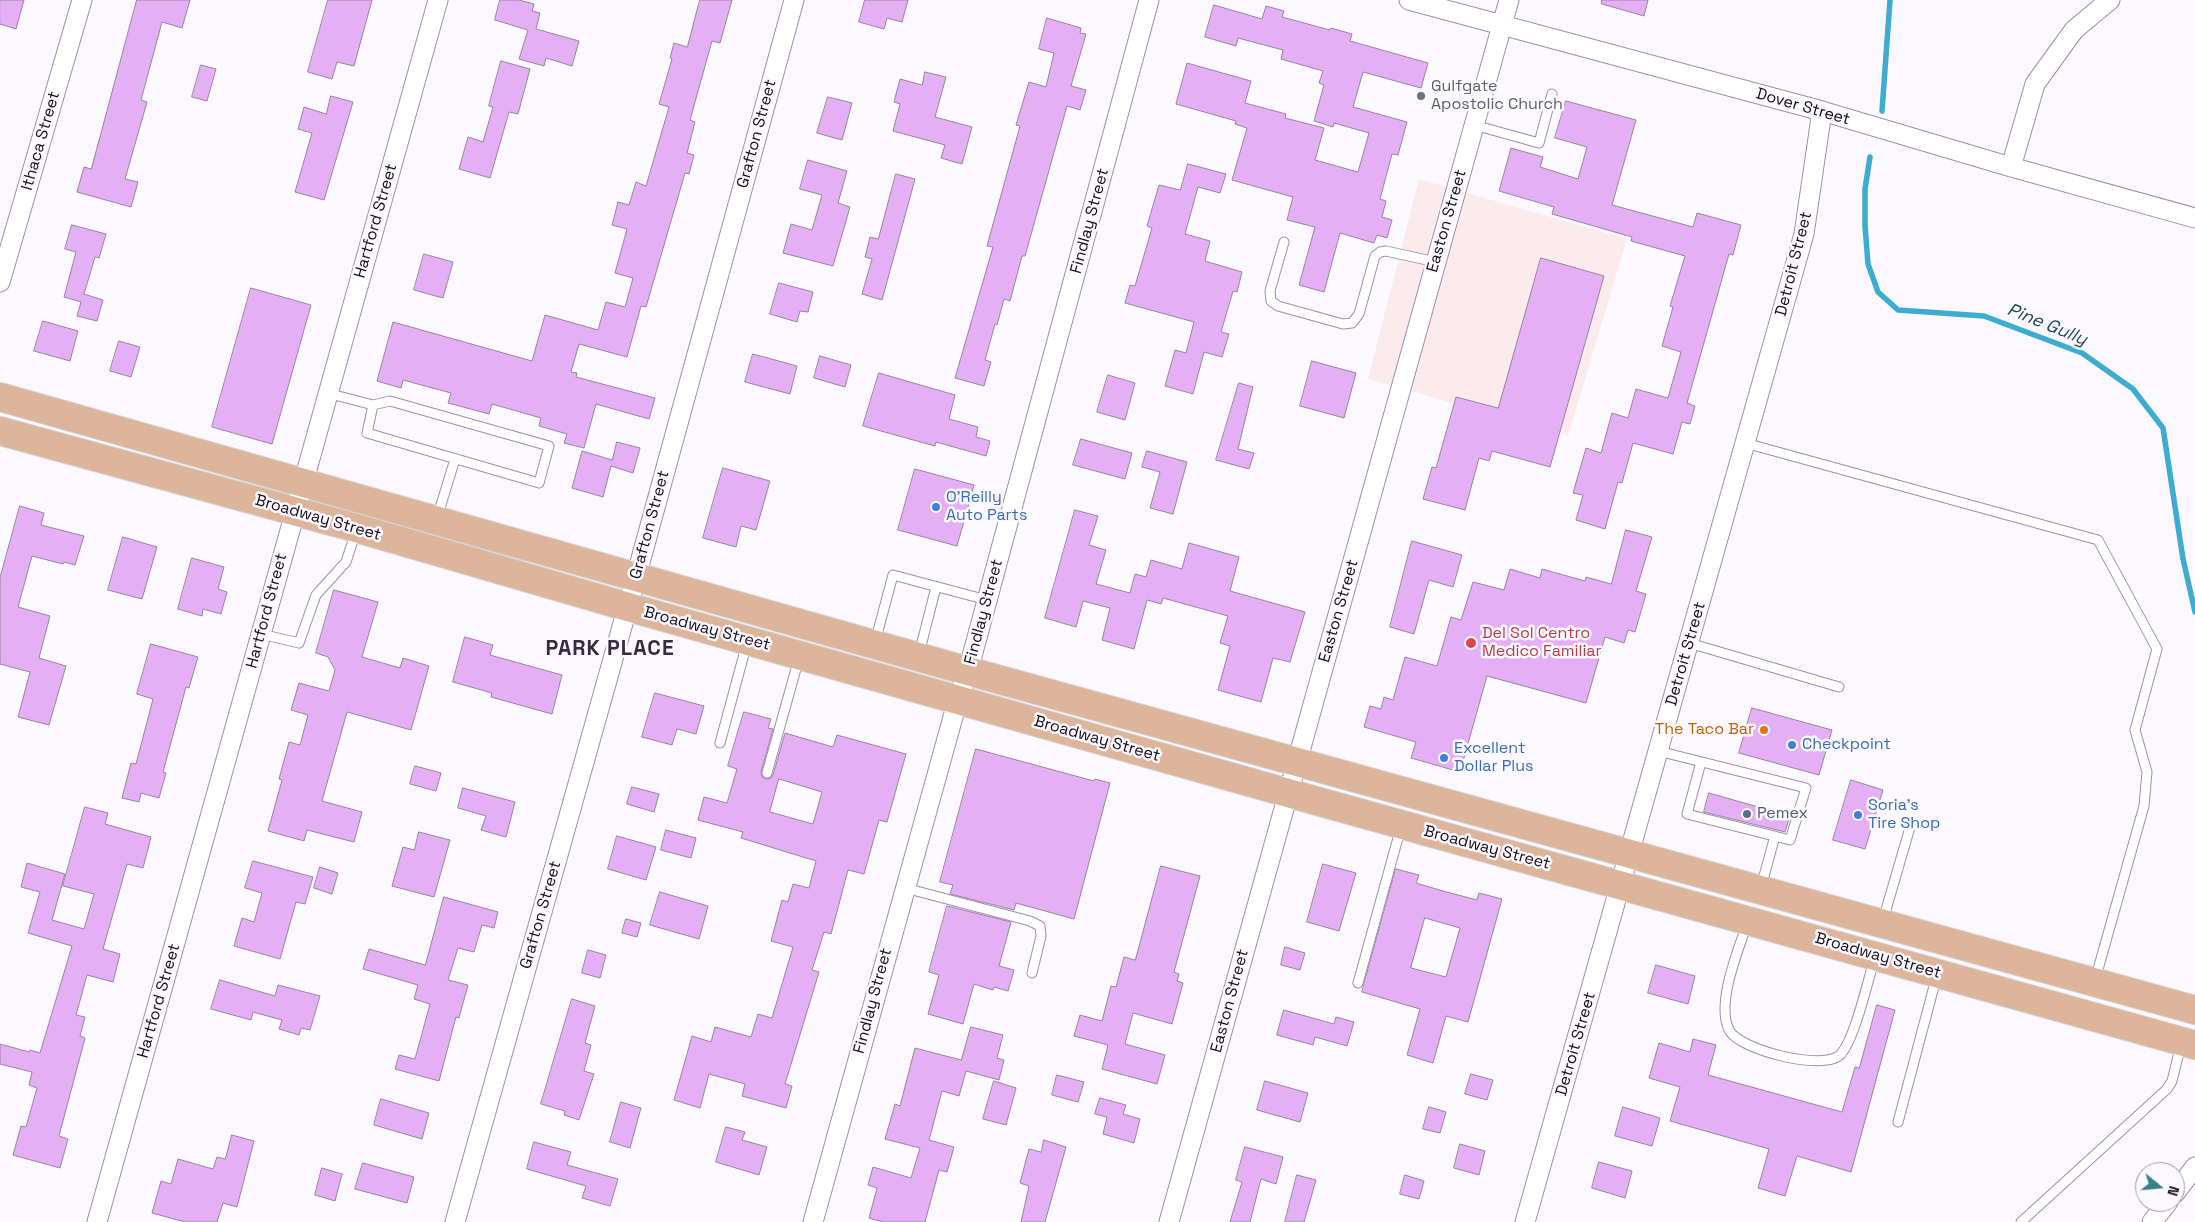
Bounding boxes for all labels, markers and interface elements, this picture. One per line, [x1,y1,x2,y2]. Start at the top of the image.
place label: Gulfgate Apostolic Church [1431,77,1563,115]
street label: Grafton Street [733,78,781,190]
street label: Dover Street [1754,84,1852,130]
street label: Ithaca Street [18,89,64,193]
marker: Gulfgate Apostolic Church [1415,90,1427,102]
street label: Hartford Street [350,162,402,280]
street label: Findlay Street [1067,166,1113,276]
street label: Easton Street [1423,167,1471,275]
street label: Detroit Street [1772,210,1816,318]
water label: Pine Gully [2004,299,2090,351]
street label: Grafton Street [626,469,674,581]
place label: O'Reilly Auto Parts [946,488,1027,526]
street label: Broadway Street [253,491,383,545]
marker: O'Reilly Auto Parts [930,501,942,513]
street label: Hartford Street [242,551,292,671]
street label: Findlay Street [961,557,1007,667]
street label: Easton Street [1315,557,1363,665]
street label: Detroit Street [1662,600,1710,708]
street label: Broadway Street [642,603,772,655]
place label: Del Sol Centro Medico Familiar [1482,624,1602,662]
district label: PARK PLACE [544,636,676,662]
marker: Del Sol Centro Medico Familiar [1464,636,1478,650]
street label: Broadway Street [1032,712,1162,766]
place label: The Taco Bar [1655,720,1754,740]
marker: The Taco Bar [1758,724,1770,736]
place label: Checkpoint [1802,735,1891,755]
place label: Excellent Dollar Plus [1454,739,1533,777]
marker: Checkpoint [1786,739,1798,751]
marker: Excellent Dollar Plus [1438,752,1450,764]
place label: Soria's Tire Shop [1868,796,1940,834]
place label: Pemex [1757,804,1808,824]
marker: Pemex [1741,808,1753,820]
marker: Soria's Tire Shop [1852,809,1864,821]
street label: Broadway Street [1422,822,1552,874]
street label: Grafton Street [516,859,566,971]
street label: Broadway Street [1813,929,1943,983]
street label: Hartford Street [133,942,185,1060]
street label: Findlay Street [850,946,896,1056]
street label: Easton Street [1207,947,1253,1055]
street label: Detroit Street [1552,990,1600,1098]
north arrow [2135,1162,2185,1212]
text: N [2163,1184,2183,1198]

